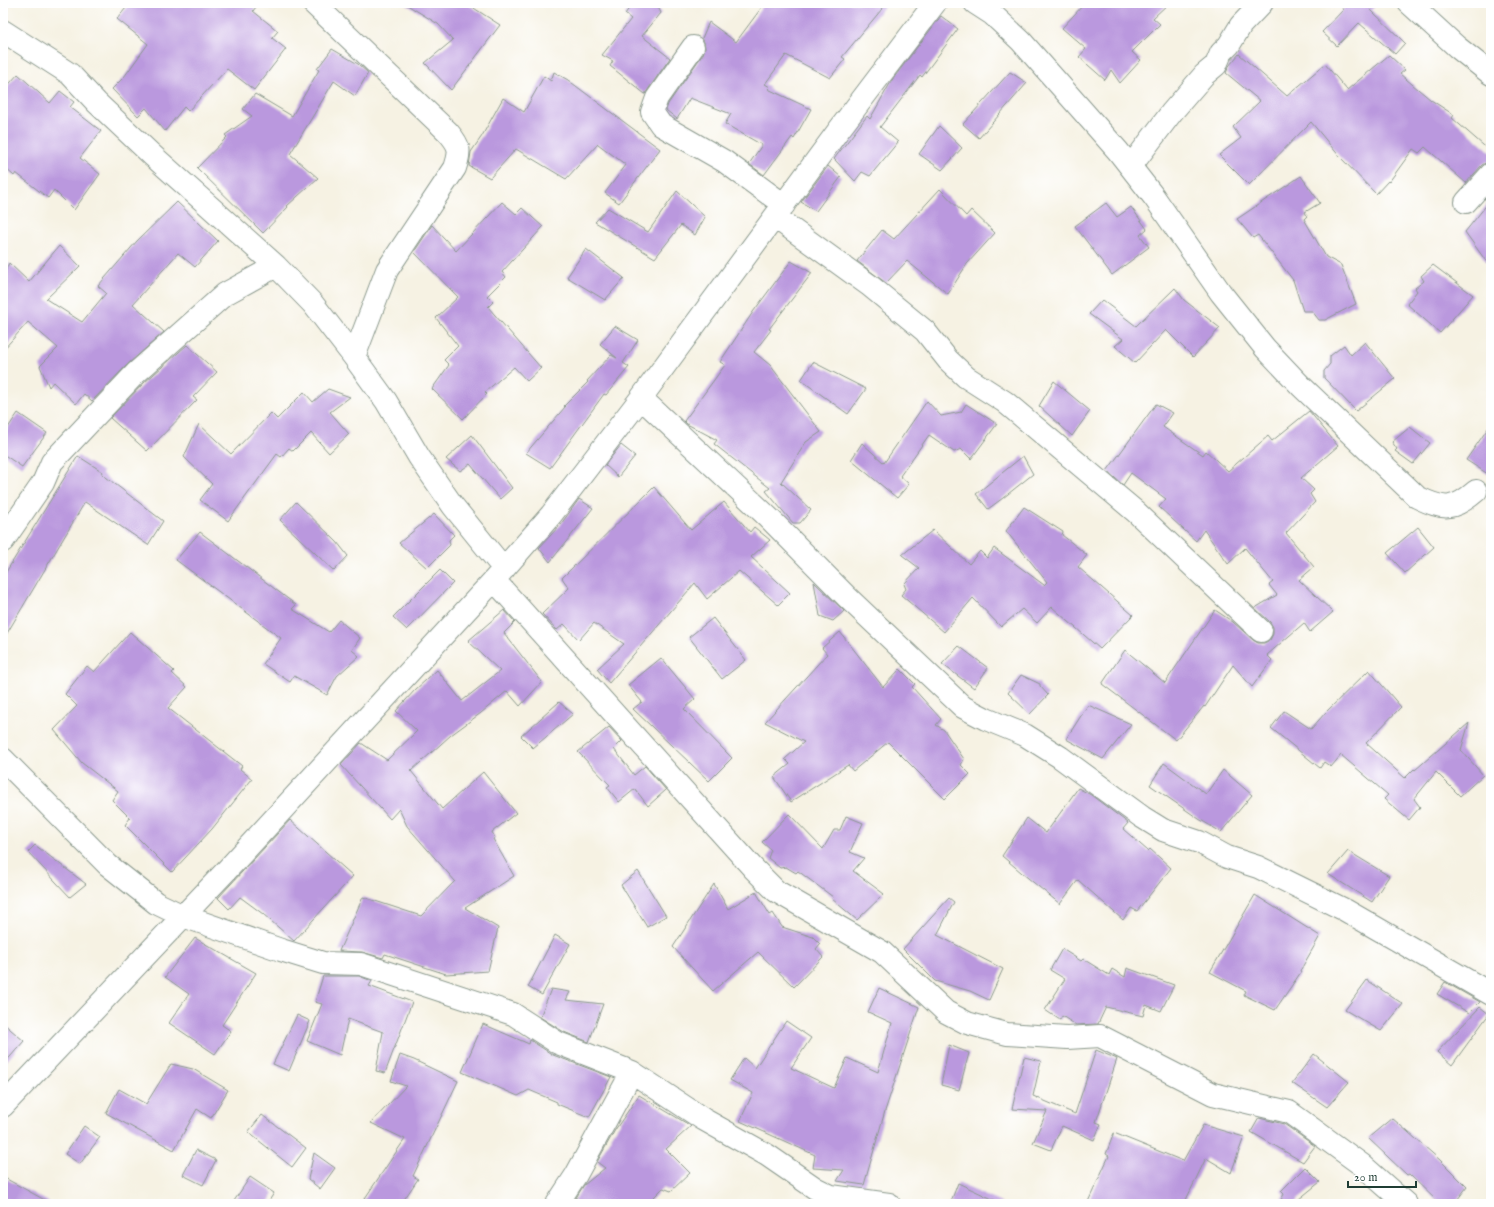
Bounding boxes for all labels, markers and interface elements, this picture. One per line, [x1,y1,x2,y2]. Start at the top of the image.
scale bar [1348,1163,1416,1189]
text: 20 m [1354,1170,1377,1185]

